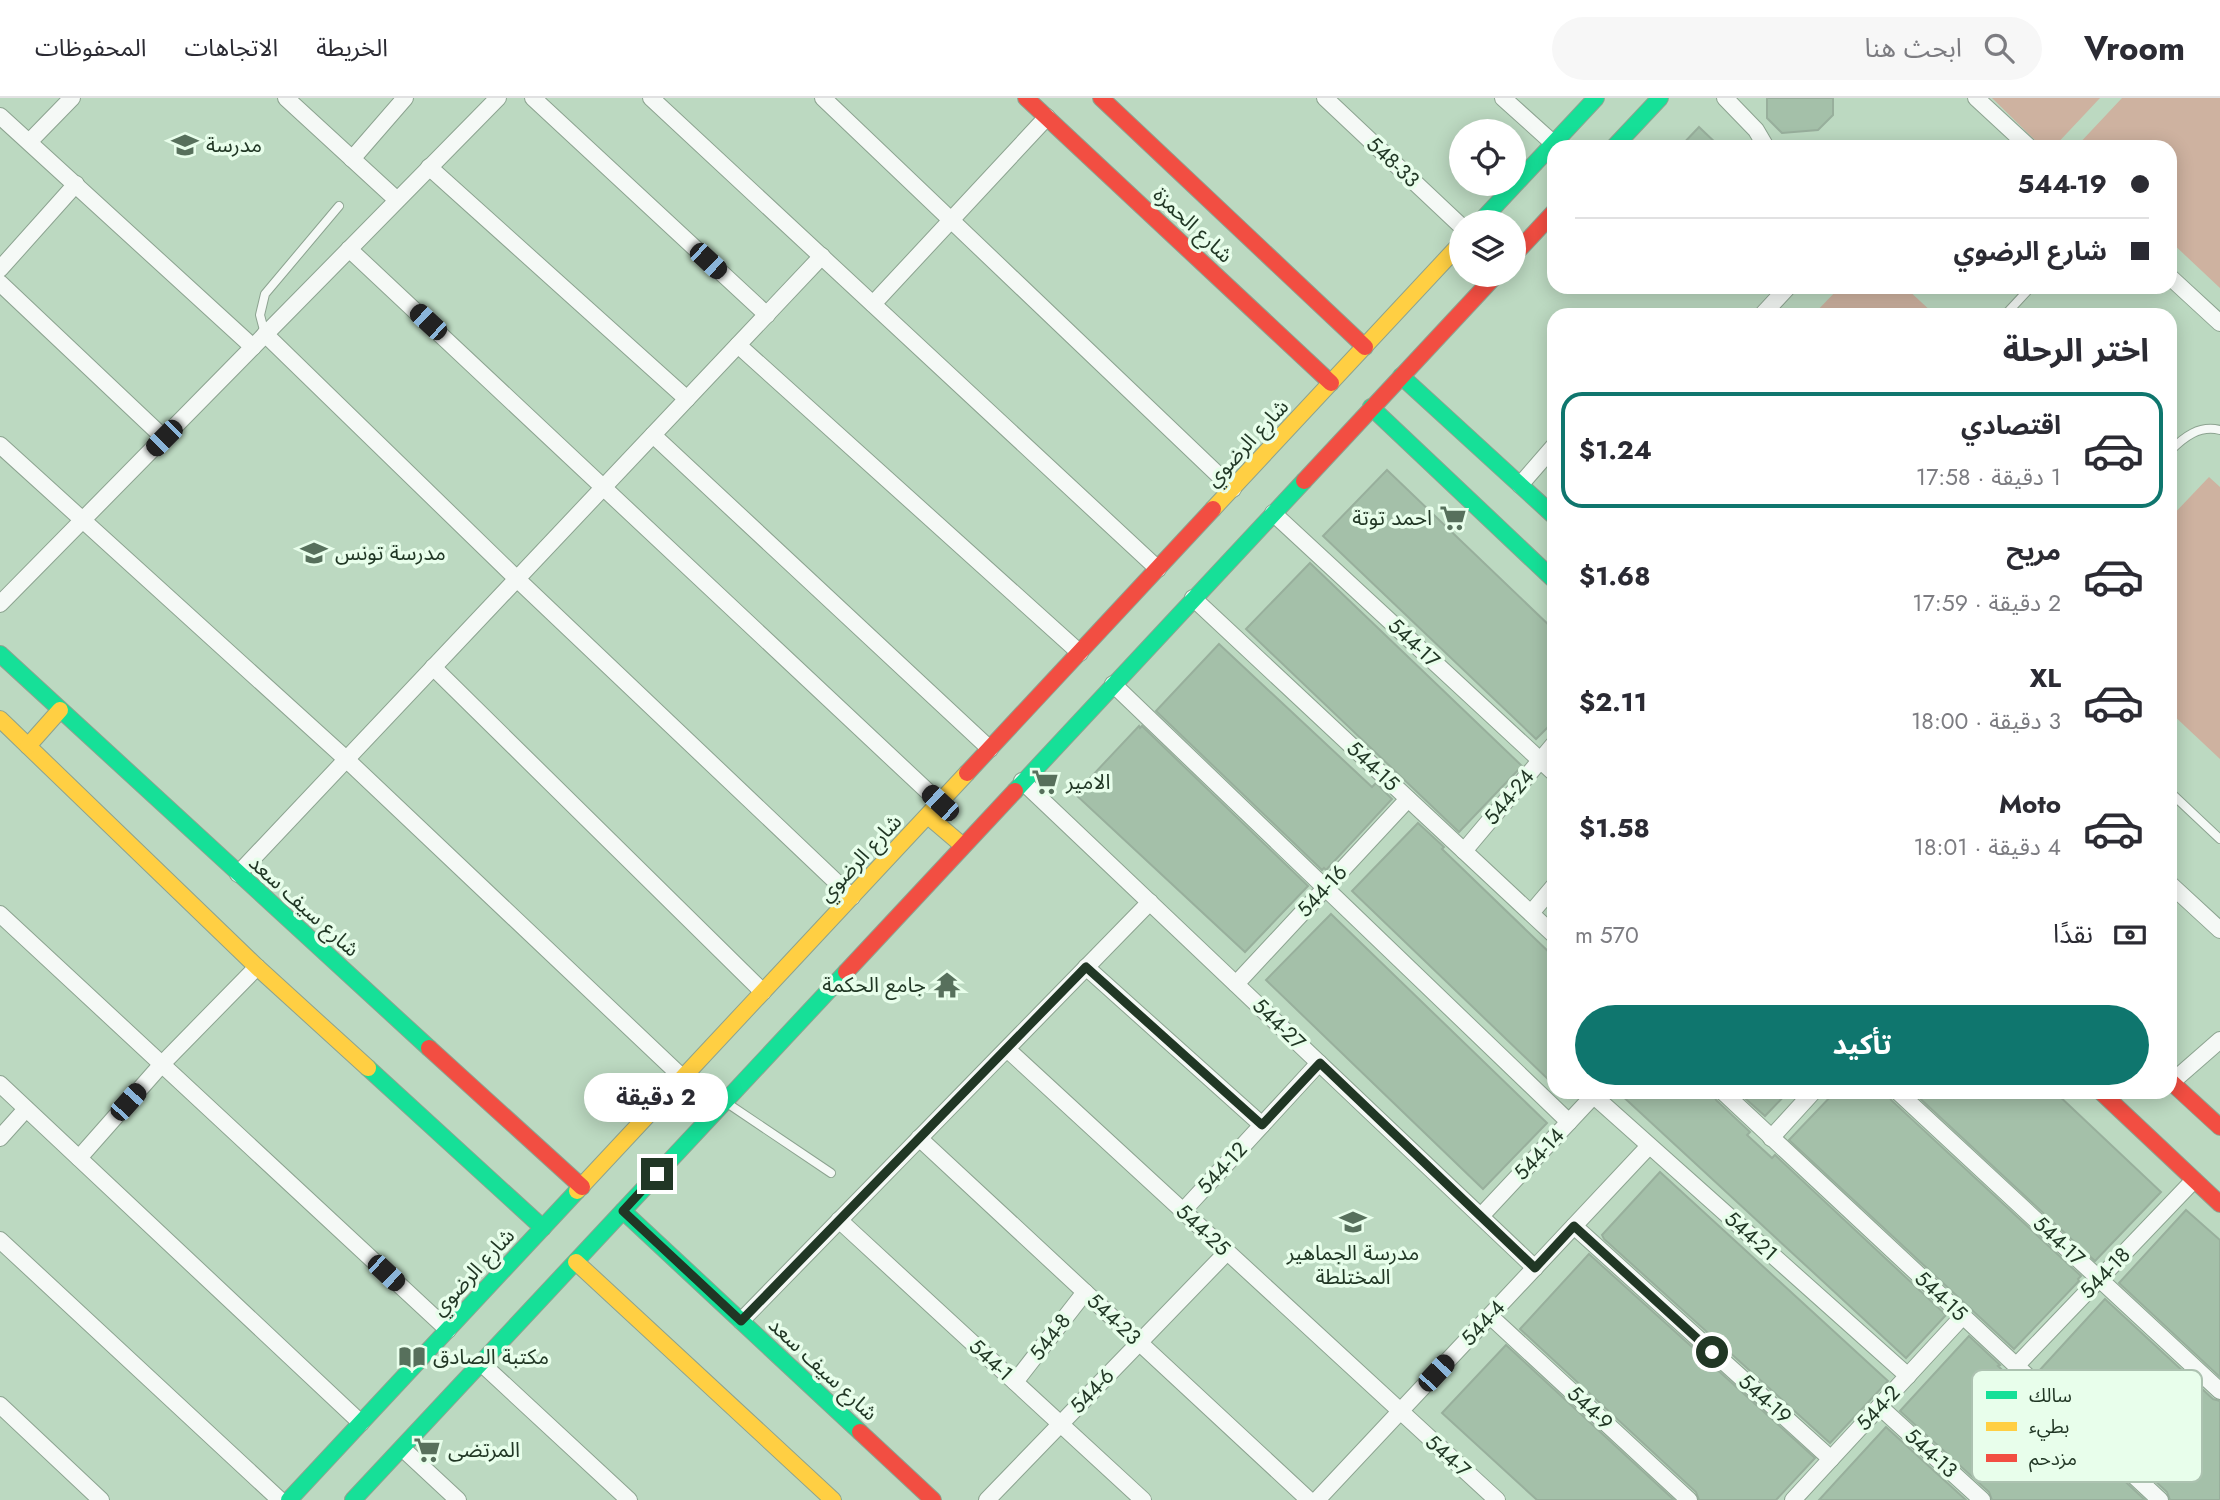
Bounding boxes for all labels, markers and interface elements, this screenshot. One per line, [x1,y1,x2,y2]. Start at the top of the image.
search box [1552,17,2042,80]
text: Vroom [2084,25,2185,72]
text: ابحث هنا [1865,29,1962,67]
icon: search [1980,29,2018,67]
text: المحفوظات [35,30,146,65]
text: الاتجاهات [184,30,278,65]
text: الخريطة [316,30,388,65]
map controls [1449,119,1526,287]
button: locate [1449,119,1526,196]
school or university icon: مدرسة [170,130,200,160]
place label: مدرسة [206,130,262,160]
street label: 548-33 [1360,130,1426,194]
text: 544-19 [2018,165,2107,203]
street label: شارع الحمزة [1146,180,1240,270]
button: layers [1449,210,1526,287]
text: شارع الرضوي [1953,232,2107,270]
car [686,239,731,283]
car [406,300,451,344]
text: اختر الرحلة [2003,327,2149,373]
street label: شارع الرضوي [1198,392,1296,494]
text: اقتصادي [1961,406,2061,444]
car [142,416,187,460]
icon: car [2082,419,2145,482]
text: $1.24 [1579,431,1652,469]
text: 1 دقيقة · 17:58 [1916,460,2061,494]
place label: احمد توتة [1352,503,1432,533]
supermarket icon: احمد توتة [1438,503,1468,533]
text: مريح [2006,532,2061,570]
school or university icon: مدرسة تونس [299,538,329,568]
place label: مدرسة تونس [335,538,446,568]
icon: car [2082,545,2145,608]
text: $1.68 [1579,557,1650,595]
text: 2 دقيقة · 17:59 [1912,586,2061,620]
street label: 544-17 [1381,611,1447,675]
text: XL [2029,659,2061,697]
icon: car [2082,671,2145,734]
text: $2.11 [1579,683,1647,721]
text: 3 دقيقة · 18:00 [1911,704,2061,738]
street label: 544-15 [1340,734,1406,798]
street label: 544-24 [1477,762,1541,832]
supermarket icon: الامير [1030,767,1060,797]
place label: الامير [1065,767,1110,797]
car [918,781,963,825]
text: Moto [1999,785,2061,823]
icon: car [2082,797,2145,860]
street label: شارع الرضوي [811,807,909,909]
text: $1.58 [1579,809,1650,847]
text: 4 دقيقة · 18:01 [1914,830,2061,864]
street label: شارع سيف سعد [242,848,366,964]
street label: 544-16 [1290,858,1354,924]
text: نقدًا [2053,915,2093,953]
icon: cash [2111,916,2149,954]
text: 570 m [1575,918,1639,952]
place label: جامع الحكمة [822,970,926,1000]
temple icon: جامع الحكمة [932,970,962,1000]
street label: 544-27 [1246,991,1312,1057]
button: تأكيد [1575,1005,2149,1085]
callout: 2 دقيقة [585,1072,729,1122]
car [107,1079,150,1125]
text: 2 دقيقة [616,1080,696,1114]
street label: 544-14 [1507,1121,1571,1187]
street label: 544-12 [1190,1135,1254,1201]
route end [641,1158,673,1190]
street label: 544-25 [1169,1197,1237,1263]
street label: 544-21 [1718,1204,1784,1268]
school or university icon: مدرسة الجماهير المختلطة [1338,1207,1368,1237]
street label: 544-17 [2026,1209,2092,1273]
street label: شارع الرضوي [424,1221,522,1323]
place label: مدرسة الجماهير المختلطة [1286,1238,1419,1292]
street label: 544-18 [2073,1240,2137,1306]
car [364,1251,409,1295]
street label: 544-15 [1908,1264,1974,1328]
street label: 544-23 [1080,1286,1148,1352]
street label: 544-4 [1454,1293,1512,1353]
street label: 544-8 [1022,1307,1078,1367]
street label: شارع سيف سعد [762,1310,884,1428]
street label: 544-1 [962,1332,1020,1388]
route start [1696,1336,1728,1368]
library icon: مكتبة الصادق [397,1342,427,1372]
place label: مكتبة الصادق [433,1342,549,1372]
car [1414,1350,1459,1396]
street label: 544-6 [1063,1362,1121,1420]
street label: 544-19 [1732,1367,1798,1431]
legend [1972,1370,2202,1482]
street label: 544-2 [1849,1378,1907,1438]
street label: 544-9 [1560,1379,1620,1437]
text: سالك [2029,1382,2072,1409]
text: بطيء [2029,1413,2069,1441]
street label: 544-13 [1898,1421,1964,1485]
street label: 544-7 [1419,1428,1477,1484]
supermarket icon: المرتضى [412,1435,442,1465]
place label: المرتضى [448,1435,520,1465]
text: مزدحم [2029,1445,2077,1473]

